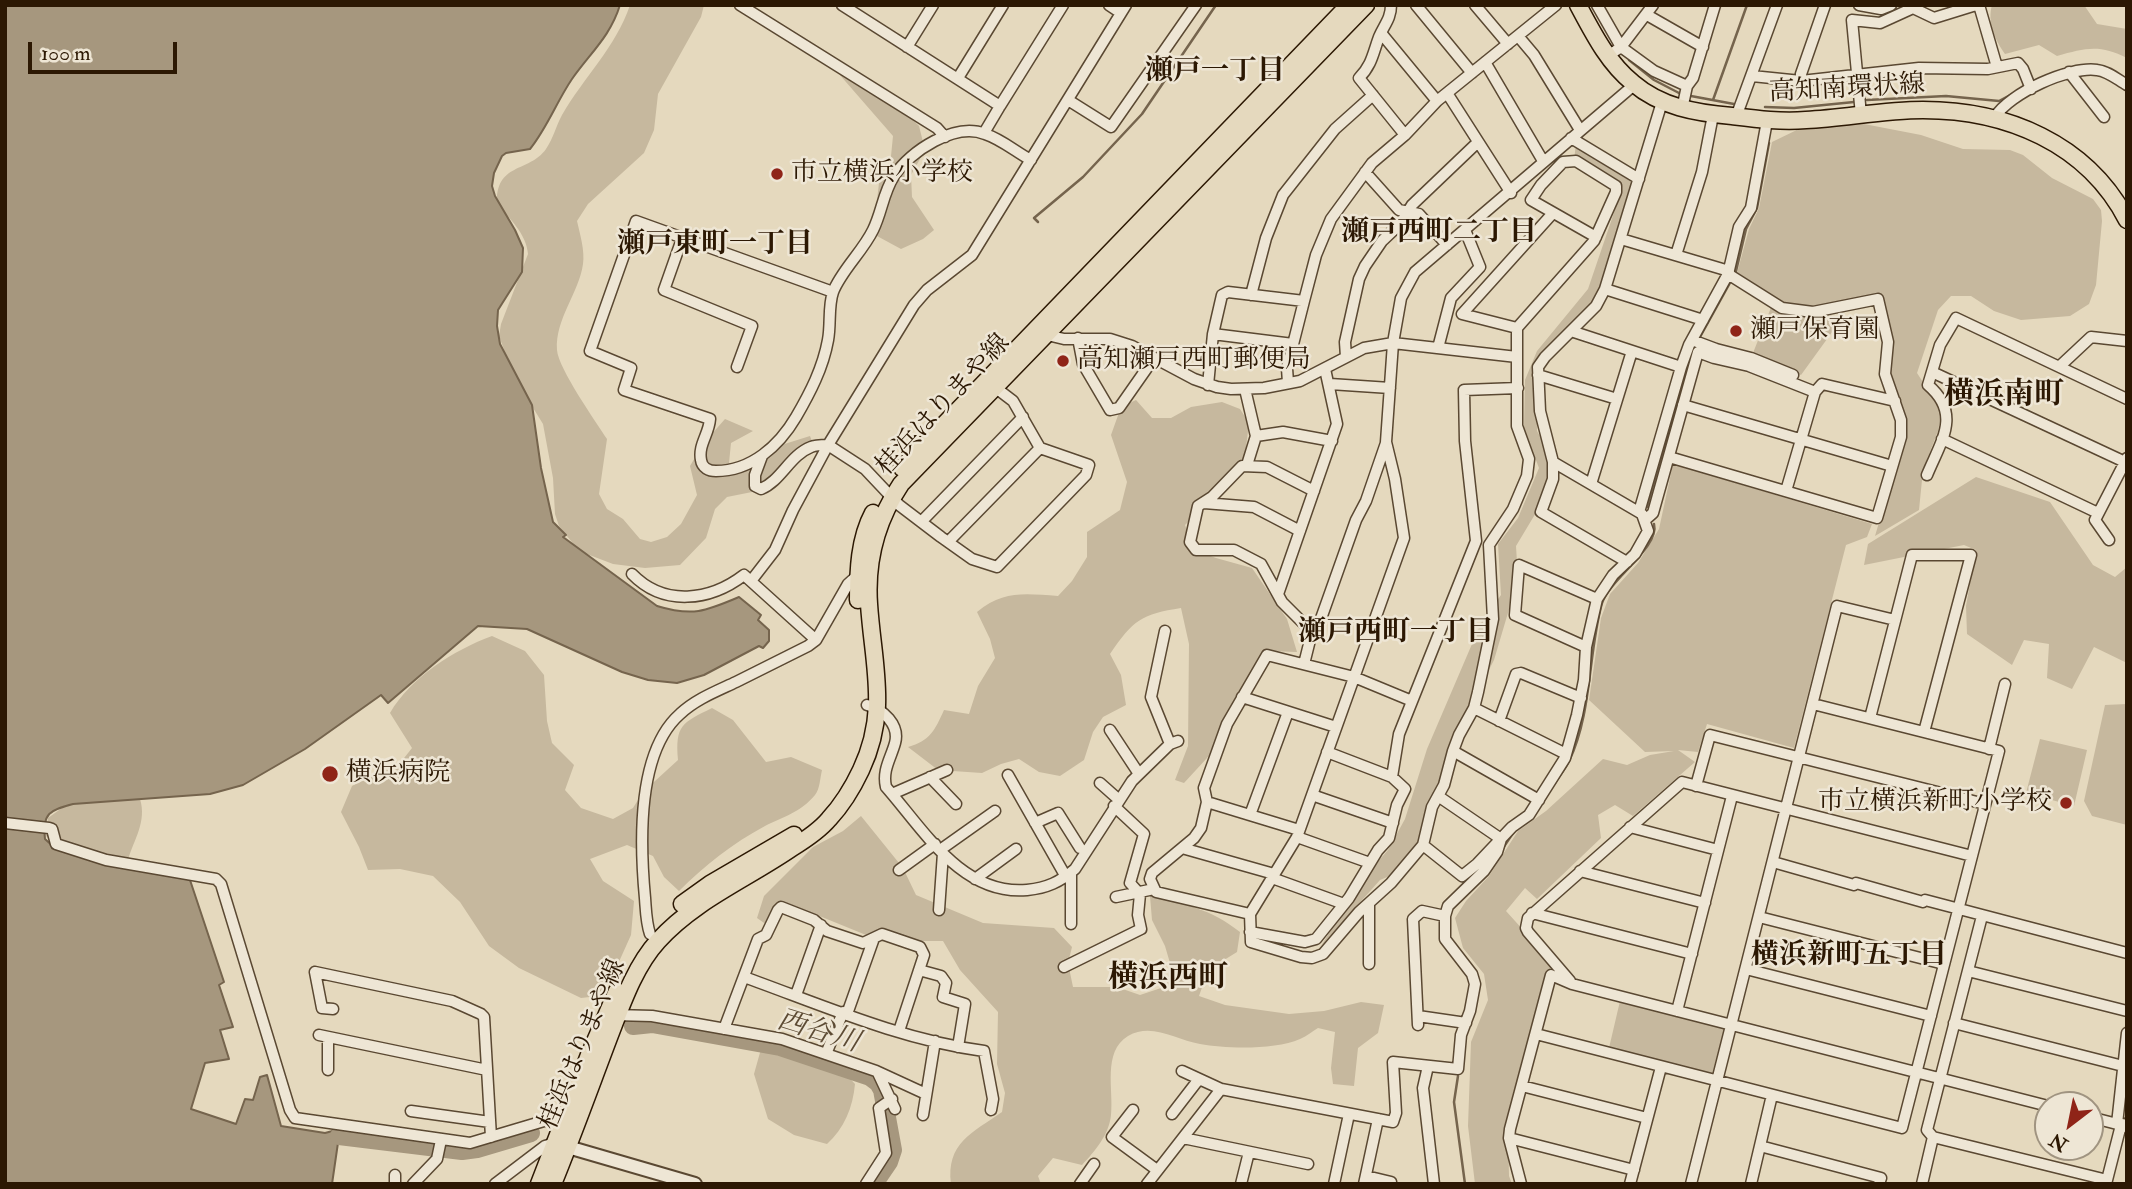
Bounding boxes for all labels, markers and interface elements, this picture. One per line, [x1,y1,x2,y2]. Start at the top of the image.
scale bar [32,28,180,72]
text: 100 m [41,40,91,67]
district label: 瀬戸一丁目 [1145,56,1285,90]
street label: 高知南環状線 [1768,70,1926,110]
place label: 市立横浜小学校 [791,158,973,190]
marker: 市立横浜小学校 [769,166,785,182]
district label: 瀬戸西町二丁目 [1341,217,1537,251]
district label: 瀬戸東町一丁目 [617,229,813,263]
place label: 瀬戸保育園 [1750,315,1880,347]
marker: 瀬戸保育園 [1728,323,1744,339]
street label: 桂浜はりまや線 [871,329,1017,483]
place label: 高知瀬戸西町郵便局 [1077,345,1311,377]
marker: 高知瀬戸西町郵便局 [1055,353,1071,369]
district label: 横浜南町 [1944,379,2064,415]
district label: 瀬戸西町一丁目 [1298,617,1494,651]
place label: 横浜病院 [346,758,450,790]
marker: 横浜病院 [320,764,340,784]
place label: 市立横浜新町小学校 [1818,787,2052,819]
marker: 市立横浜新町小学校 [2058,795,2074,811]
district label: 横浜新町五丁目 [1751,940,1947,974]
street label: 桂浜はりまや線 [534,955,634,1135]
district label: 横浜西町 [1108,962,1228,998]
water label: 西谷川 [773,1005,863,1061]
north arrow [2034,1091,2104,1161]
text: N [2045,1127,2073,1157]

